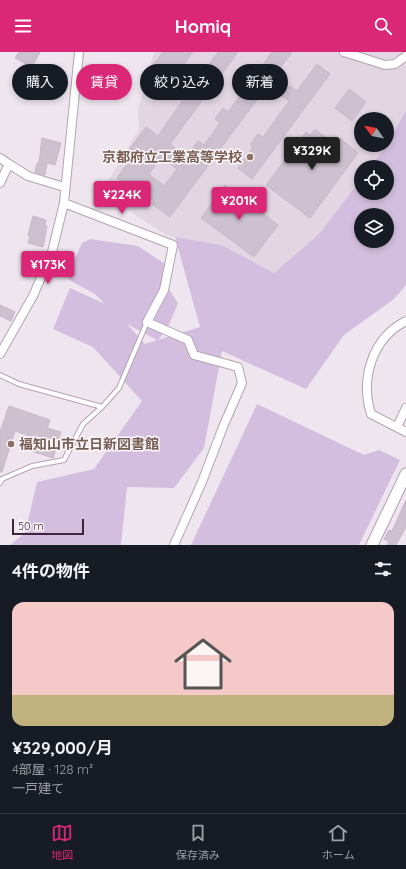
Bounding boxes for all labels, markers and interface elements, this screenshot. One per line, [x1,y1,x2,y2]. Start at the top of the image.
icon: menu [12,15,34,37]
text: Homiq [175,15,231,38]
icon: search [372,15,394,37]
chip: 購入 [12,64,68,100]
chip: 賃貸 [76,64,132,100]
chip: 絞り込み [140,64,224,100]
chip: 新着 [232,64,288,100]
north arrow [354,112,394,152]
map controls [354,112,394,248]
pin: ¥329K [284,137,340,171]
text: ¥329K [293,142,331,158]
place label: 京都府立工業高等学校 [102,148,242,166]
marker: 京都府立工業高等学校 [245,152,255,162]
button: locate [354,160,394,200]
pin: ¥224K [94,181,150,215]
text: ¥224K [103,186,141,202]
pin: ¥201K [211,187,267,221]
text: ¥201K [221,192,257,208]
button: layers [354,208,394,248]
pin: ¥173K [20,251,76,285]
text: ¥173K [30,256,66,272]
place label: 福知山市立日新図書館 [19,435,159,453]
marker: 福知山市立日新図書館 [6,439,16,449]
scale bar [12,517,84,536]
text: 50 m [18,519,44,533]
icon: filters [372,558,394,580]
text: 4件の物件 [12,560,90,581]
icon: home [167,628,239,700]
text: ¥329,000/月 [12,737,113,758]
text: 4部屋 · 128 m² [12,761,93,777]
text: 一戸建て [12,780,64,796]
tab: 地図 [51,822,73,862]
tab: 保存済み [176,822,220,862]
tab: ホーム [322,822,355,862]

